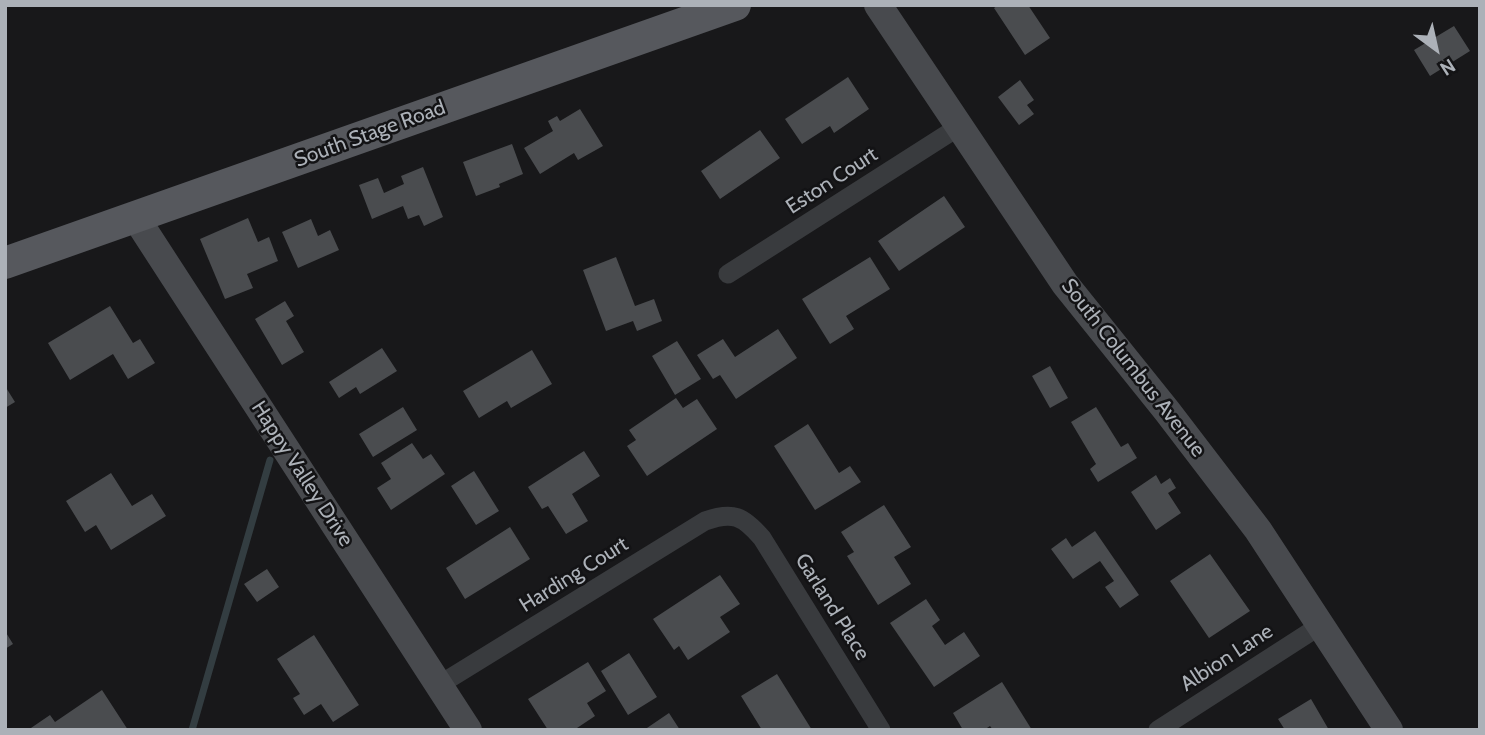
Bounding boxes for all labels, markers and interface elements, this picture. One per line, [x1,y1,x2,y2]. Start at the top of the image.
north arrow [1401,14,1471,84]
text: N [1436,54,1460,80]
street label: South Stage Road [291,95,449,173]
street label: Eston Court [781,142,883,220]
street label: South Columbus Avenue [1056,274,1210,462]
street label: Happy Valley Drive [246,397,358,551]
street label: Harding Court [515,532,633,618]
street label: Garland Place [789,549,875,665]
street label: Albion Lane [1176,619,1278,697]

